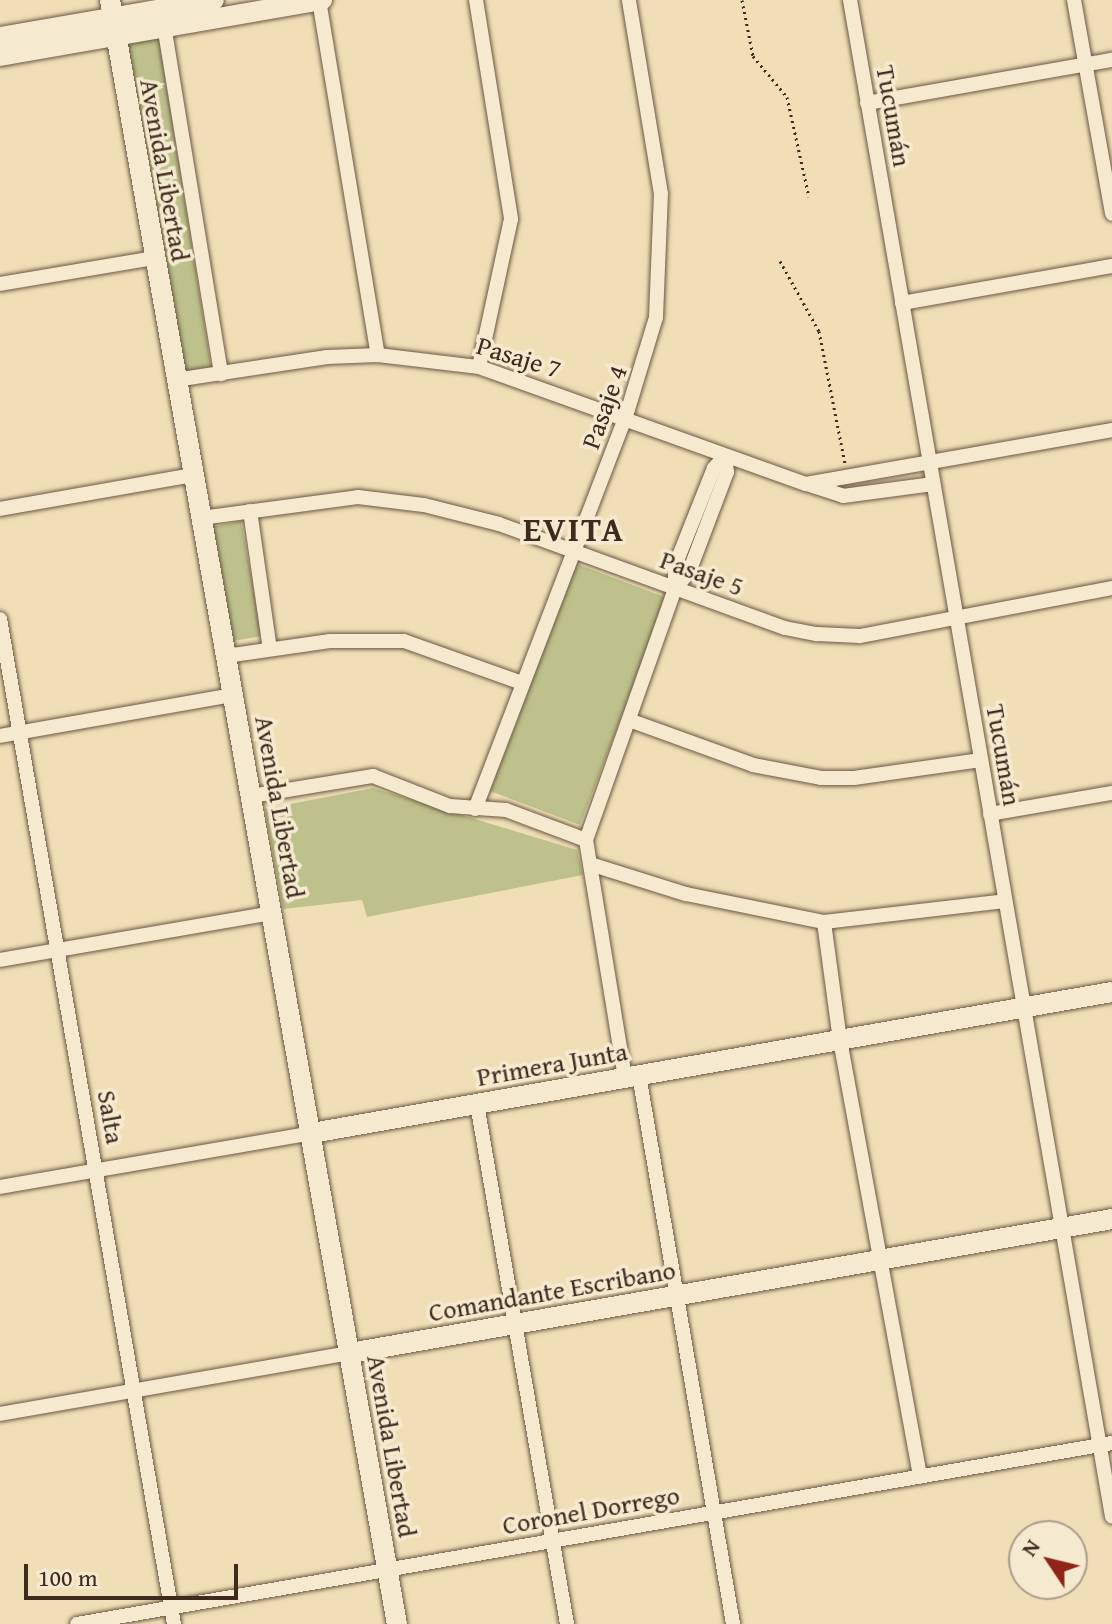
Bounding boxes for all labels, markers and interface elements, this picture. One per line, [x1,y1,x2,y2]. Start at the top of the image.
street label: Tucumán [870,63,918,169]
street label: Avenida Libertad [134,76,196,264]
street label: Pasaje 7 [473,329,565,385]
street label: Pasaje 4 [575,361,633,453]
district label: EVITA [523,509,625,549]
street label: Pasaje 5 [656,544,748,602]
street label: Tucumán [980,702,1028,808]
street label: Avenida Libertad [249,713,311,901]
street label: Primera Junta [474,1035,630,1093]
street label: Salta [91,1088,131,1146]
street label: Comandante Escribano [426,1254,678,1328]
street label: Avenida Libertad [361,1352,423,1540]
street label: Coronel Dorrego [500,1479,682,1541]
north arrow [1008,1520,1088,1600]
text: N [1013,1532,1047,1563]
scale bar [28,1548,242,1598]
text: 100 m [38,1560,98,1595]

